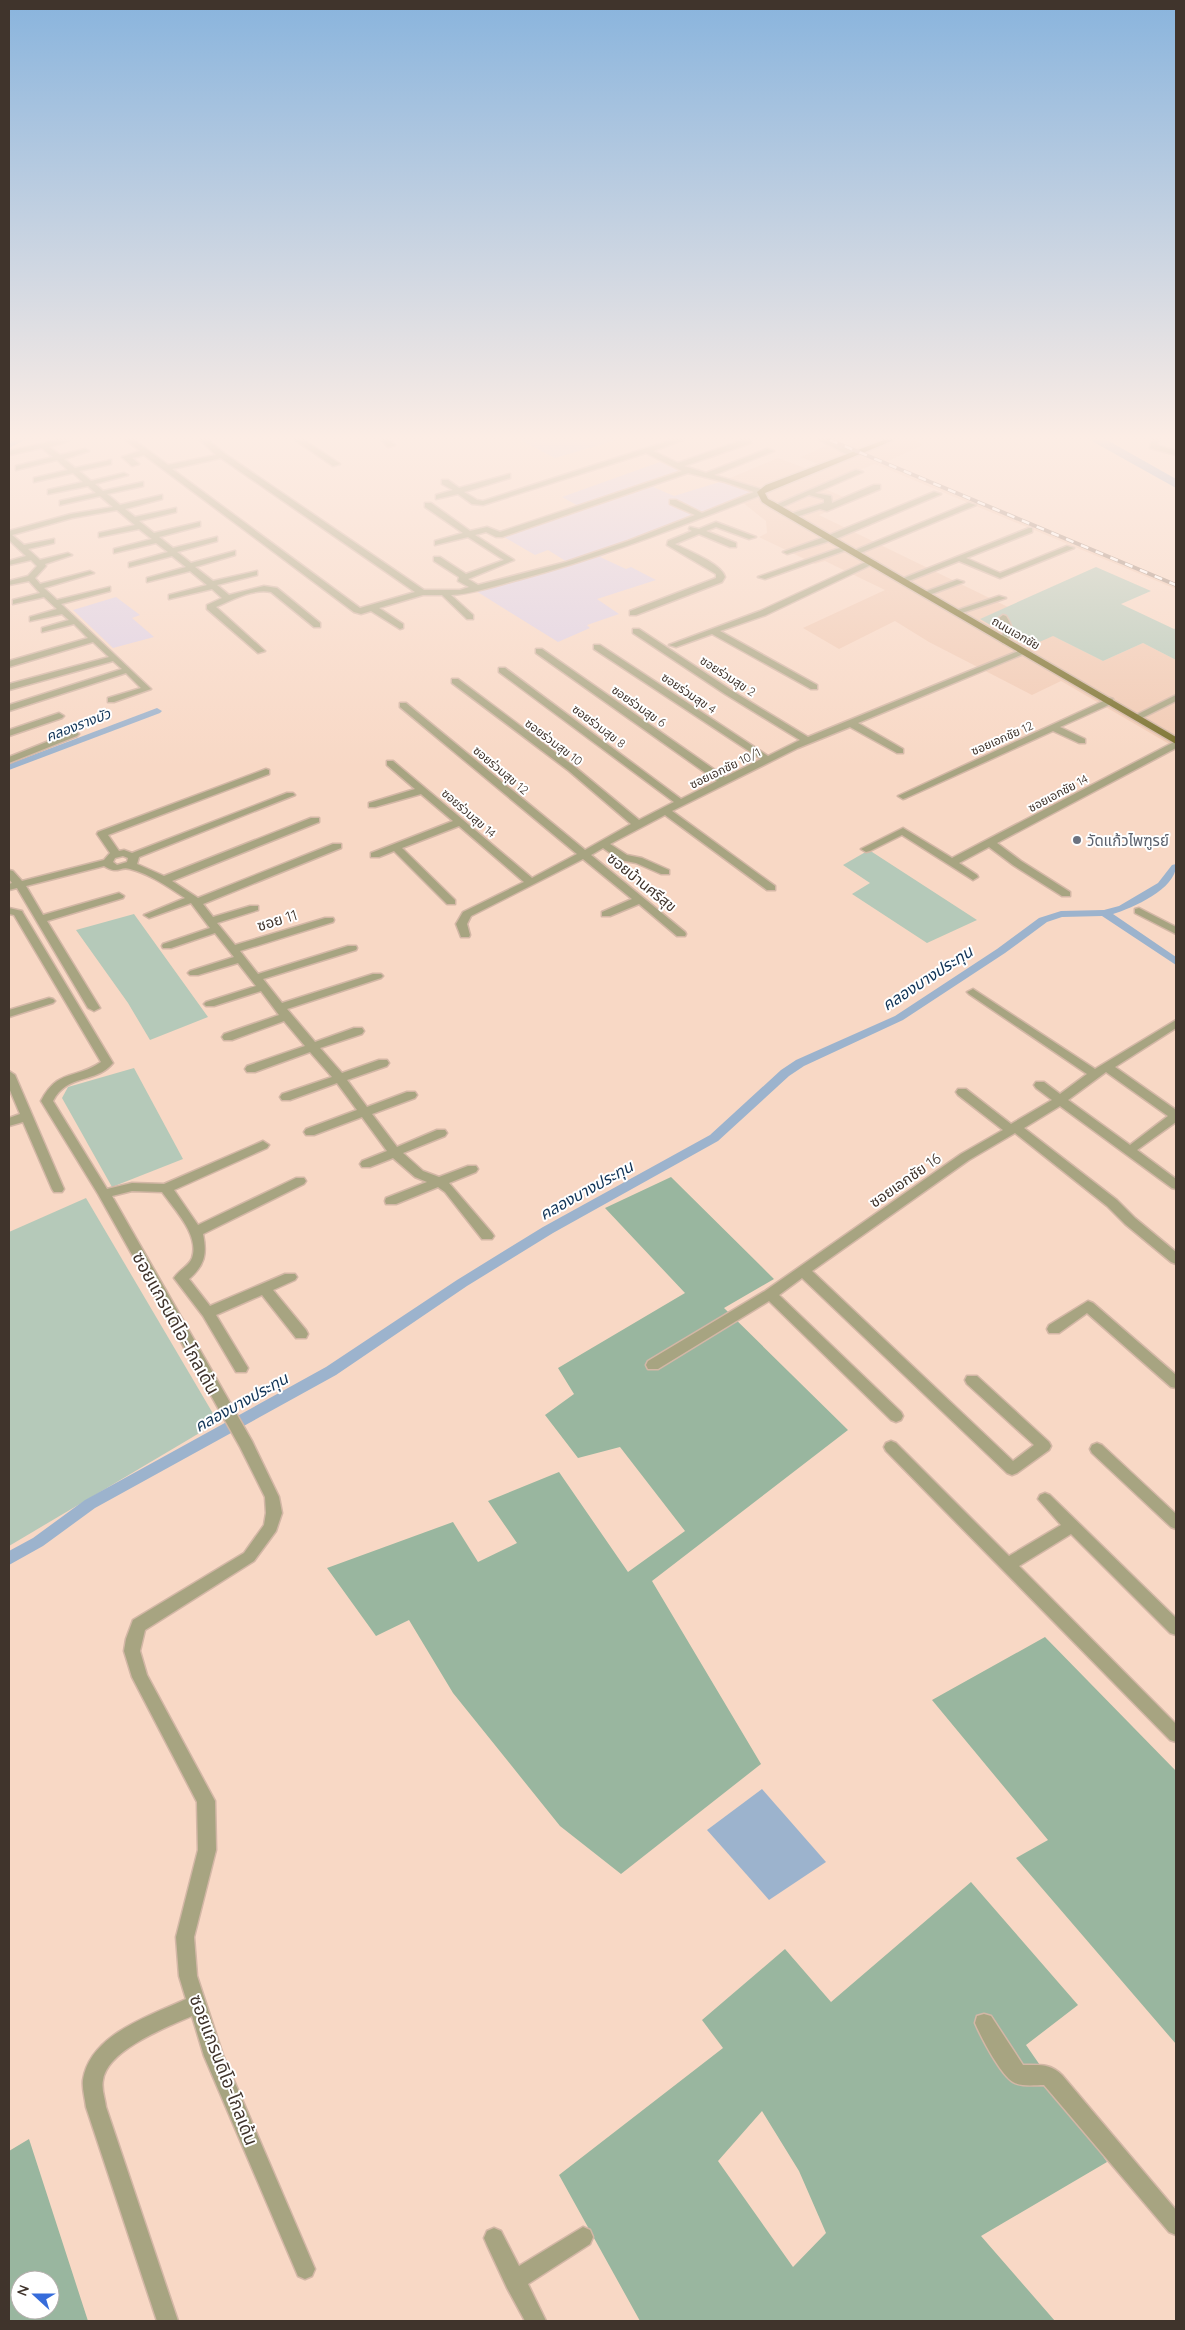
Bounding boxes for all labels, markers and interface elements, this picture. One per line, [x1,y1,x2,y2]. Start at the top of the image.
street label: ถนนเอกชัย [989,613,1043,653]
street label: ซอยร่วมสุข 2 [697,653,759,700]
street label: ซอยร่วมสุข 4 [659,669,719,717]
street label: ซอยร่วมสุข 6 [609,682,670,731]
street label: ซอยร่วมสุข 8 [569,701,629,751]
water label: คลองรางบัว [43,704,114,746]
street label: ซอยร่วมสุข 10 [522,716,586,768]
street label: ซอยเอกชัย 12 [969,718,1036,758]
street label: ซอยร่วมสุข 12 [470,743,532,798]
street label: ซอยเอกชัย 10/1 [687,744,763,792]
street label: ซอยเอกชัย 14 [1025,771,1091,815]
street label: ซอยร่วมสุข 14 [439,785,499,841]
place label: วัดแก้วไพฑูรย์ [1087,831,1169,850]
marker: วัดแก้วไพฑูรย์ [1071,834,1083,846]
street label: ซอยบ้านศรีสุข [603,848,681,916]
street label: ซอย 11 [255,905,299,935]
water label: คลองบางประทุน [878,941,978,1016]
street label: ซอยเอกชัย 16 [866,1149,944,1211]
water label: คลองบางประทุน [536,1155,638,1225]
street label: ซอยแกรนดิโอ-โกลเด้น [127,1248,225,1398]
water label: คลองบางประทุน [191,1367,293,1437]
street label: ซอยแกรนดิโอ-โกลเด้น [185,1991,263,2149]
north arrow [10,2270,60,2320]
text: N [13,2282,33,2298]

